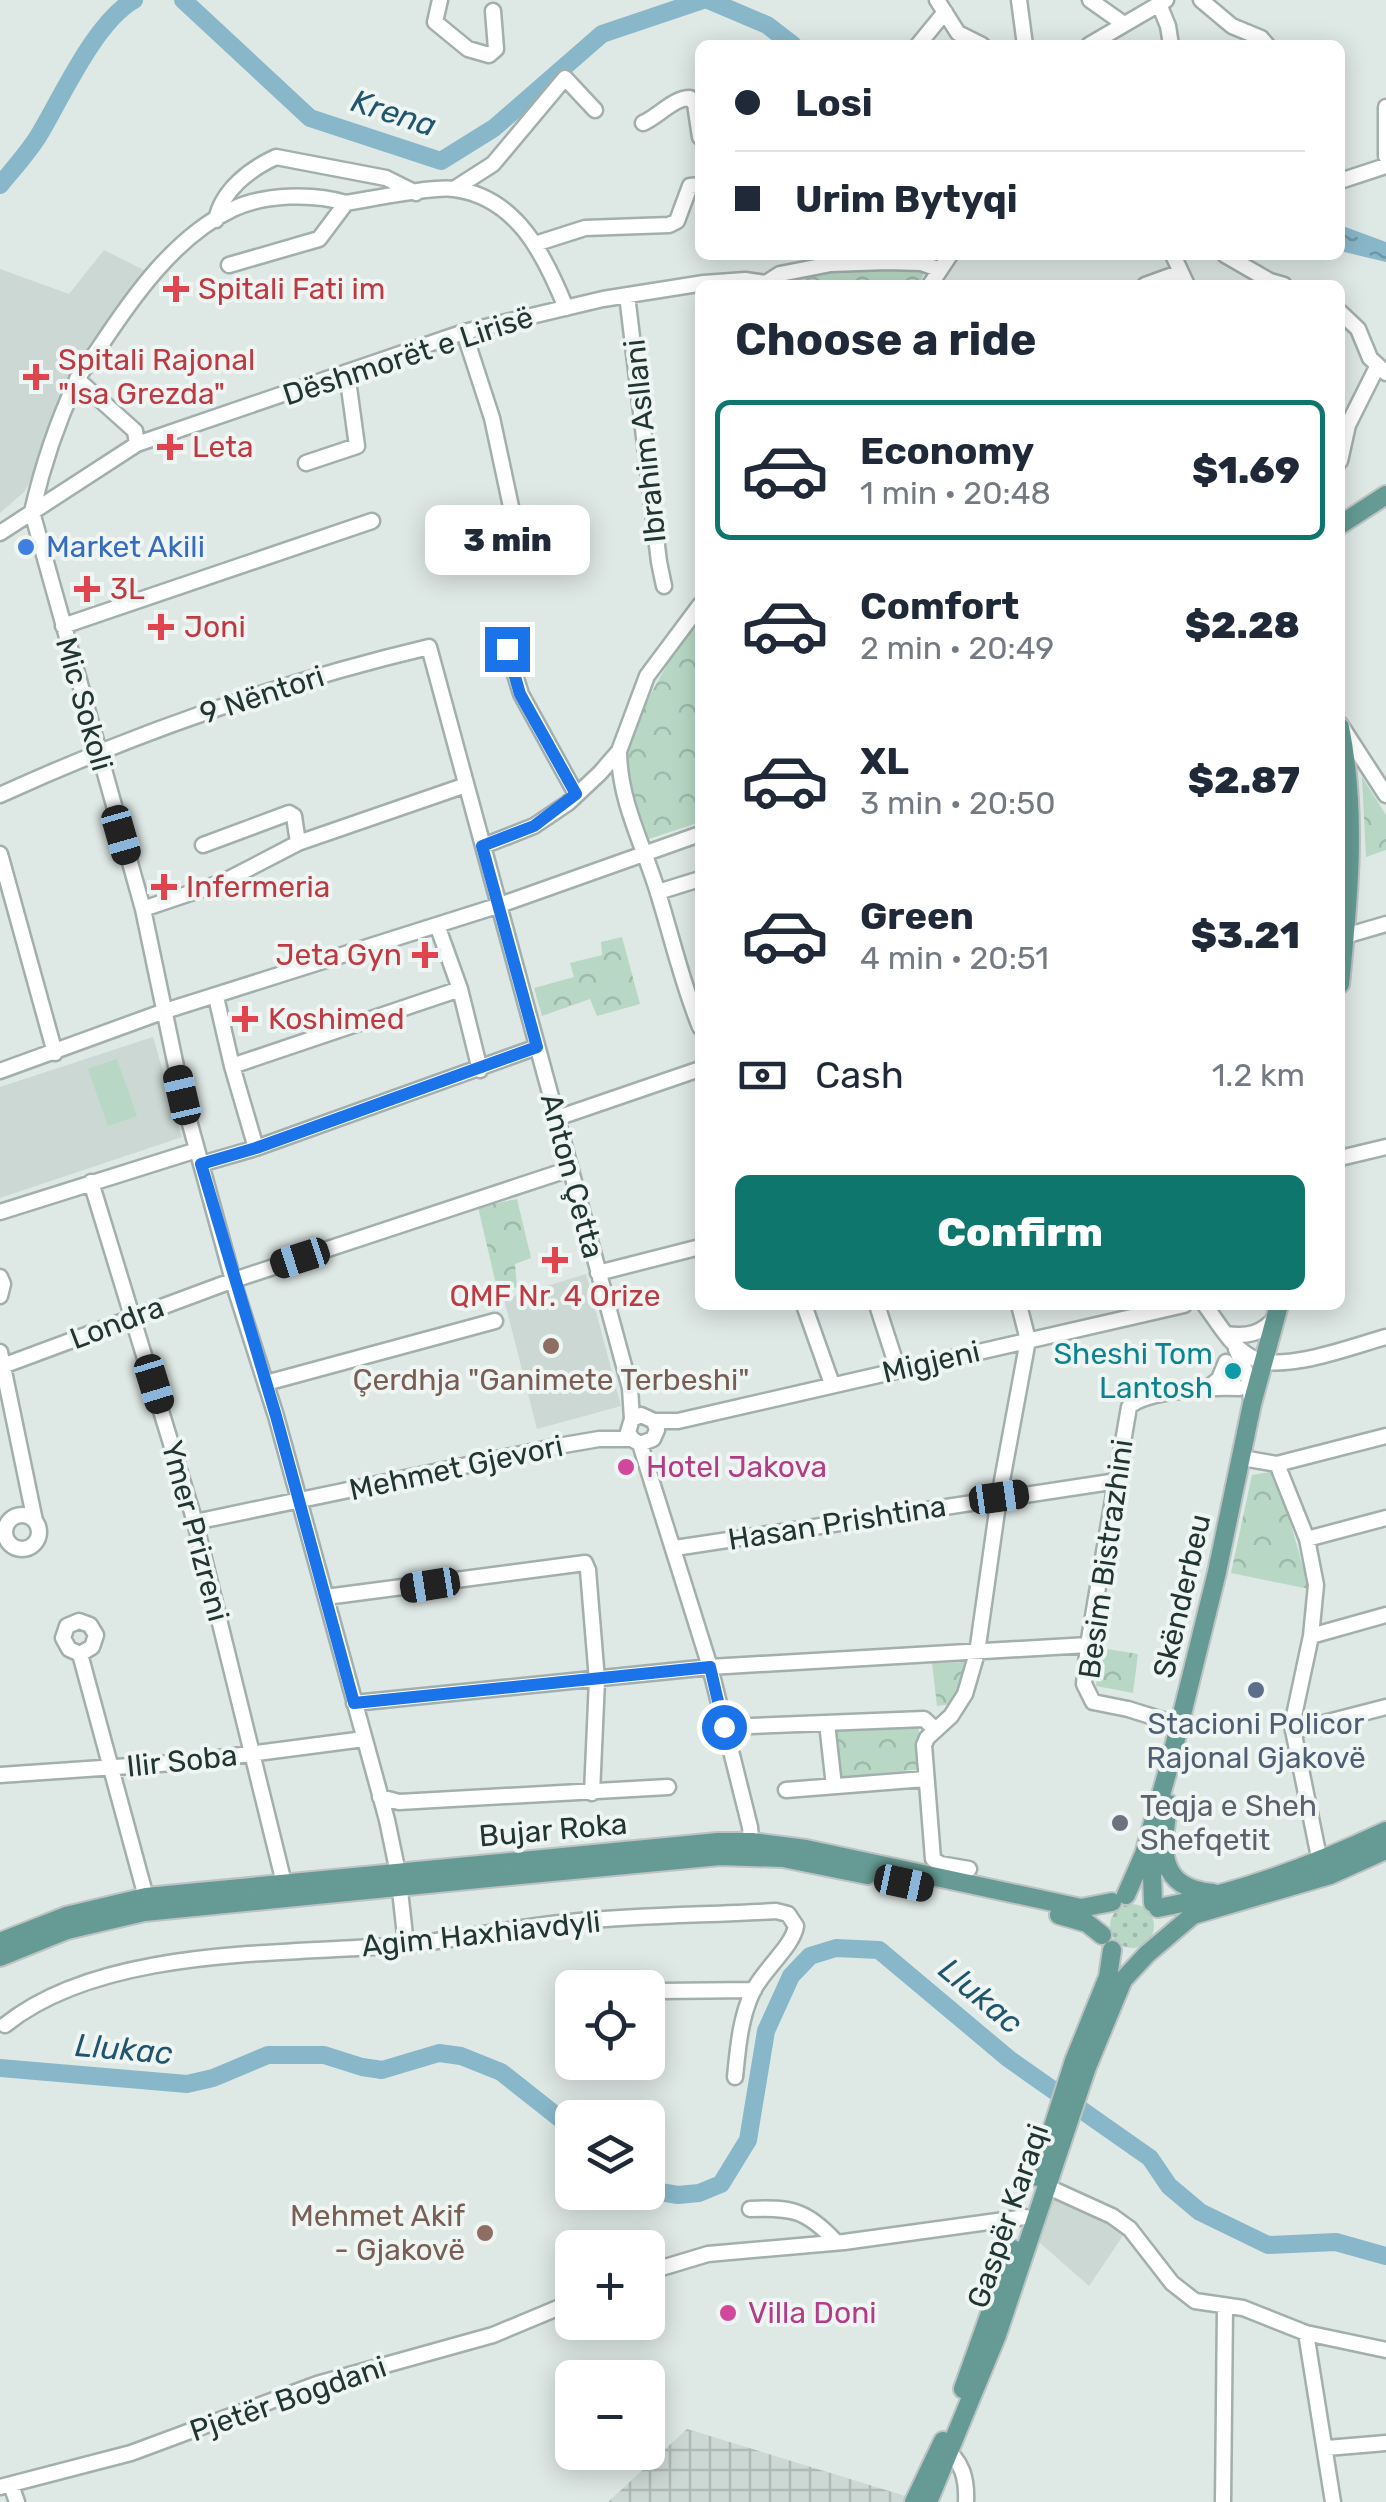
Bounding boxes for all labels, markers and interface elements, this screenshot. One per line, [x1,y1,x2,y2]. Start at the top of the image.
text: Losi [795,80,873,126]
water label: Krena [347,82,441,144]
text: Urim Bytyqi [795,176,1018,222]
place label: Spitali Fati im [198,271,385,307]
marker: Spitali Fati im [163,276,189,302]
street label: Dëshmorët e Lirisë [278,299,538,413]
text: Choose a ride [735,313,1037,366]
street label: Ibrahim Asllani [616,337,674,545]
place label: Spitali Rajonal "Isa Grezda" [58,342,255,412]
marker: Spitali Rajonal "Isa Grezda" [23,364,49,390]
icon: car [740,425,830,515]
text: Economy [860,428,1034,474]
place label: Leta [192,429,254,465]
marker: Leta [157,434,183,460]
text: $1.69 [1192,447,1300,493]
text: 1 min · 20:48 [860,474,1051,512]
callout: 3 min [424,504,590,574]
text: 3 min [463,521,552,559]
place label: Market Akili [46,529,205,565]
marker: Market Akili [15,536,37,558]
place label: 3L [110,571,145,607]
marker: 3L [74,576,100,602]
icon: car [740,580,830,670]
text: Comfort [860,583,1019,629]
text: $2.28 [1185,602,1300,648]
place label: Joni [184,609,246,645]
marker: Joni [148,614,174,640]
route end [485,627,530,672]
text: 2 min · 20:49 [860,629,1054,667]
street label: Mic Sokoli [48,633,120,775]
street label: 9 Nëntori [195,658,329,732]
icon: car [740,735,830,825]
text: XL [860,738,909,784]
text: $2.87 [1188,757,1300,803]
text: 3 min · 20:50 [860,784,1056,822]
car [98,802,144,868]
place label: Infermeria [186,869,330,905]
marker: Infermeria [151,874,177,900]
icon: car [740,890,830,980]
text: Green [860,893,974,939]
text: $3.21 [1191,912,1300,958]
place label: Jeta Gyn [275,937,402,973]
text: 4 min · 20:51 [860,939,1049,977]
marker: Jeta Gyn [412,942,438,968]
place label: Koshimed [268,1001,405,1037]
marker: Koshimed [232,1006,258,1032]
icon: cash [735,1048,790,1103]
text: Cash [815,1052,904,1098]
text: 1.2 km [1212,1056,1305,1094]
car [161,1062,203,1128]
street label: Anton Çetta [533,1090,611,1262]
button: Confirm [735,1175,1305,1290]
car [267,1234,333,1282]
marker: QMF Nr. 4 Orize [542,1247,568,1273]
place label: QMF Nr. 4 Orize [450,1278,660,1314]
street label: Londra [65,1289,169,1357]
street label: Migjeni [879,1333,983,1391]
marker: Çerdhja "Ganimete Terbeshi" [540,1335,562,1357]
place label: Sheshi Tom Lantosh [1053,1336,1213,1406]
car [131,1351,177,1417]
marker: Sheshi Tom Lantosh [1222,1360,1244,1382]
place label: Çerdhja "Ganimete Terbeshi" [352,1362,750,1398]
street label: Mehmet Gjevori [346,1428,566,1508]
street label: Ymer Prizreni [154,1437,236,1625]
street label: Besim Bistrazhini [1071,1437,1141,1681]
place label: Hotel Jakova [646,1449,827,1485]
marker: Hotel Jakova [615,1456,637,1478]
car [967,1478,1031,1516]
street label: Hasan Prishtina [725,1488,949,1558]
street label: Skënderbeu [1146,1511,1218,1681]
car [398,1565,462,1605]
marker: Stacioni Policor Rajonal Gjakovë [1245,1679,1267,1701]
route start [702,1705,747,1750]
place label: Stacioni Policor Rajonal Gjakovë [1146,1706,1366,1776]
street label: Ilir Soba [125,1737,239,1785]
place label: Teqja e Sheh Shefqetit [1140,1788,1317,1858]
street label: Bujar Roka [477,1806,629,1854]
marker: Teqja e Sheh Shefqetit [1109,1812,1131,1834]
car [872,1862,936,1904]
street label: Agim Haxhiavdyli [360,1904,602,1964]
water label: Llukac [931,1950,1031,2042]
map controls [555,1970,665,2470]
button: locate [555,1970,665,2080]
water label: Llukac [74,2026,174,2072]
button: layers [555,2100,665,2210]
street label: Gaspër Karaqi [960,2119,1056,2313]
place label: Mehmet Akif - Gjakovë [290,2198,465,2268]
marker: Mehmet Akif - Gjakovë [474,2222,496,2244]
button: + [555,2230,665,2340]
place label: Villa Doni [748,2295,877,2331]
marker: Villa Doni [717,2302,739,2324]
street label: Pjetër Bogdani [185,2349,391,2449]
button: − [555,2360,665,2470]

